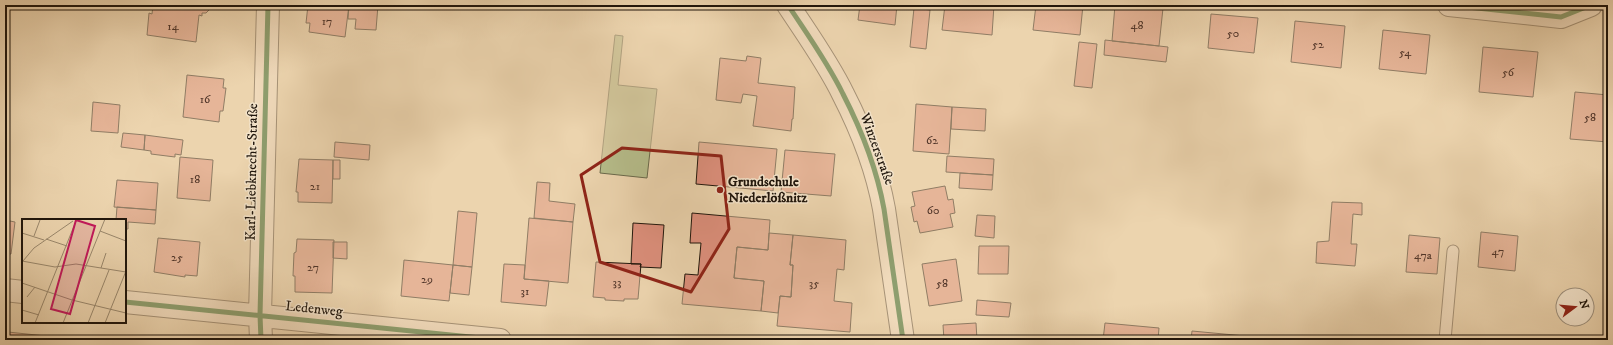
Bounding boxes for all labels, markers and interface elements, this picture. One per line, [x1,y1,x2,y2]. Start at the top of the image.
house number: 17 [322,14,332,29]
house number: 48 [1131,18,1143,33]
house number: 14 [167,19,180,34]
house number: 50 [1227,26,1239,41]
house number: 52 [1312,37,1324,52]
house number: 54 [1399,45,1412,60]
house number: 56 [1502,65,1515,80]
house number: 16 [200,92,211,107]
street label: Karl-Liebknecht-Straße [242,103,262,241]
street label: Winzerstraße [855,110,898,188]
house number: 58 [1584,110,1596,125]
house number: 62 [926,133,938,148]
house number: 18 [190,172,200,187]
place label: Grundschule Niederlößnitz [728,173,808,207]
house number: 21 [310,179,320,194]
marker: Grundschule Niederlößnitz [715,185,725,195]
house number: 60 [927,203,939,218]
inset map [22,219,126,323]
house number: 47 [1492,244,1504,259]
house number: 47a [1414,248,1433,263]
house number: 25 [171,250,183,265]
house number: 27 [307,260,319,275]
house number: 29 [421,272,433,287]
house number: 33 [613,275,621,290]
house number: 35 [809,276,819,291]
house number: 58 [936,276,948,291]
house number: 31 [521,284,529,299]
north arrow [1555,287,1595,327]
street label: Ledenweg [284,297,344,321]
text: N [1576,298,1592,311]

